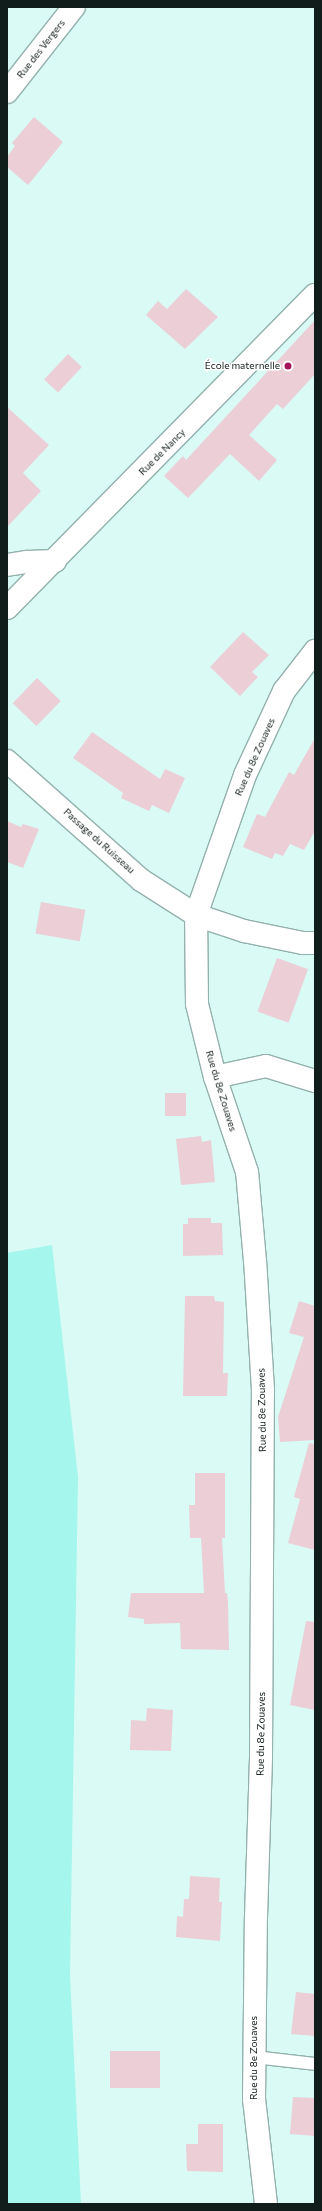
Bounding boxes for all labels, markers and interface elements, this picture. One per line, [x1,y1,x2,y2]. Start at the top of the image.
street label: Rue des Vergers [14,17,68,81]
place label: École maternelle [205,360,280,372]
marker: École maternelle [283,361,293,371]
street label: Rue de Nancy [136,426,188,478]
street label: Rue du 8e Zouaves [232,716,278,798]
street label: Passage du Ruisseau [61,806,137,876]
street label: Rue du 8e Zouaves [203,1049,239,1133]
street label: Rue du 8e Zouaves [255,1368,269,1452]
street label: Rue du 8e Zouaves [254,1692,268,1776]
street label: Rue du 8e Zouaves [248,2016,260,2100]

